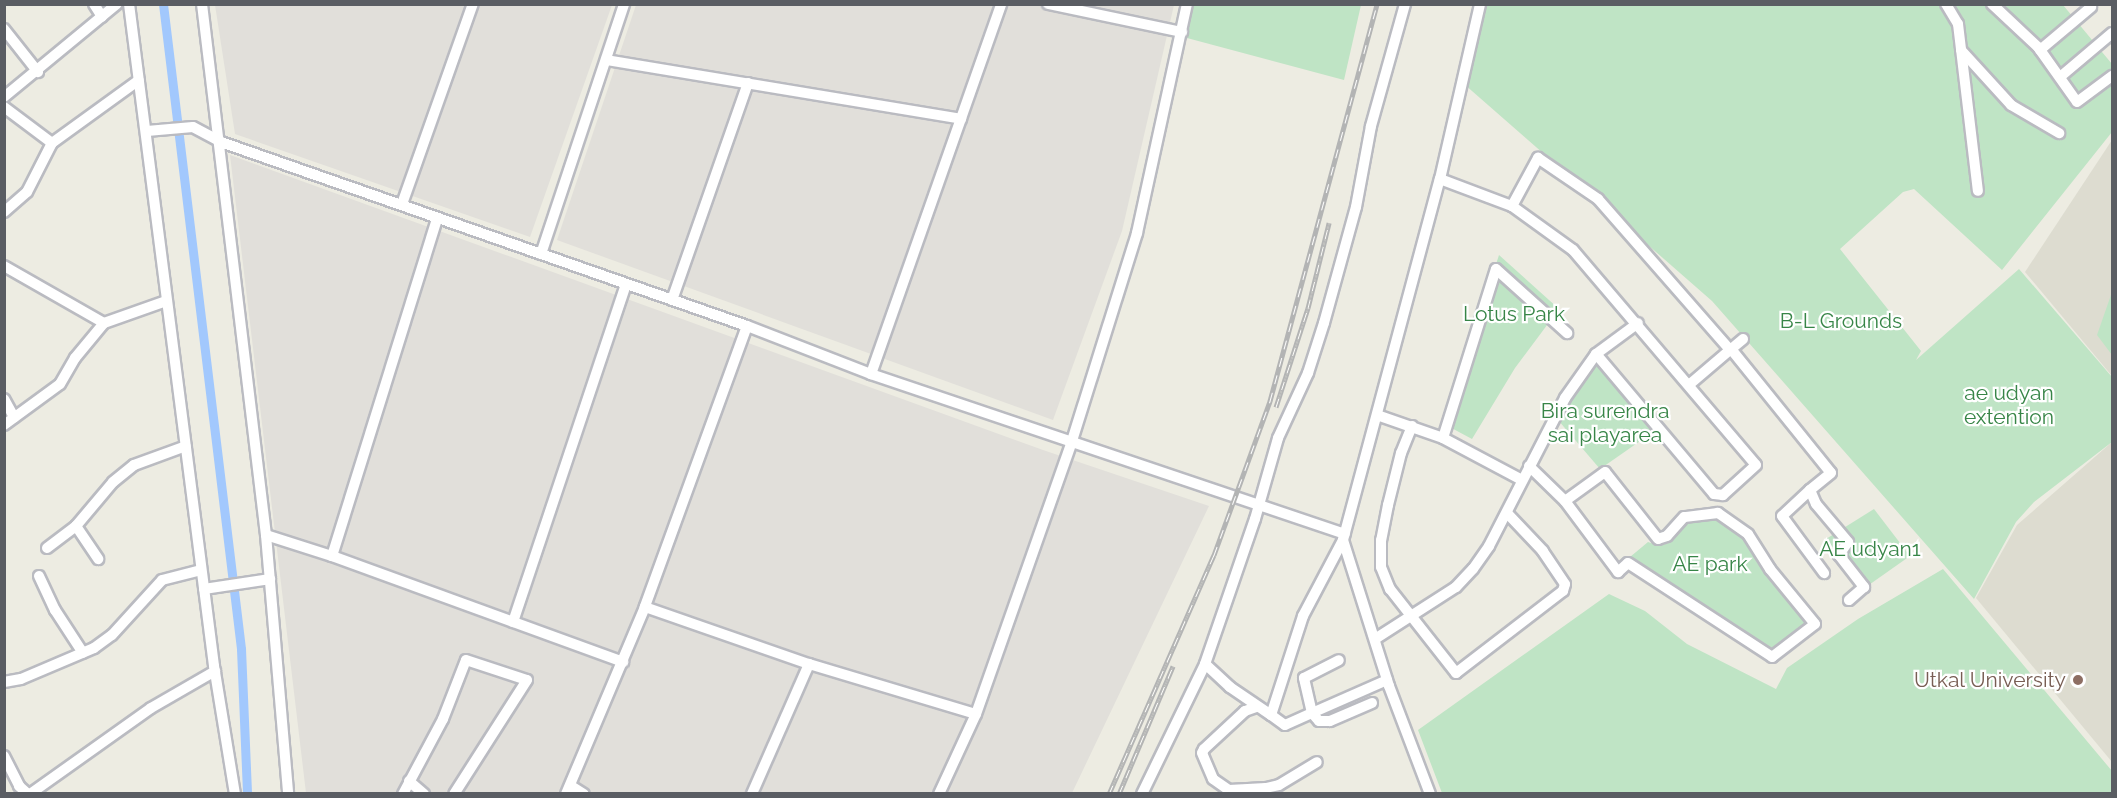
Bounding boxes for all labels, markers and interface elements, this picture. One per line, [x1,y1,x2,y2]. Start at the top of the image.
park label: Lotus Park [1463,301,1565,327]
park label: B-L Grounds [1780,308,1902,334]
park label: ae udyan extention [1964,380,2054,430]
park label: Bira surendra sai playarea [1541,398,1669,448]
park label: AE udyan1 [1819,536,1921,562]
park label: AE park [1672,551,1748,577]
place label: Utkal University [1913,667,2066,693]
marker: Utkal University [2071,673,2085,687]

